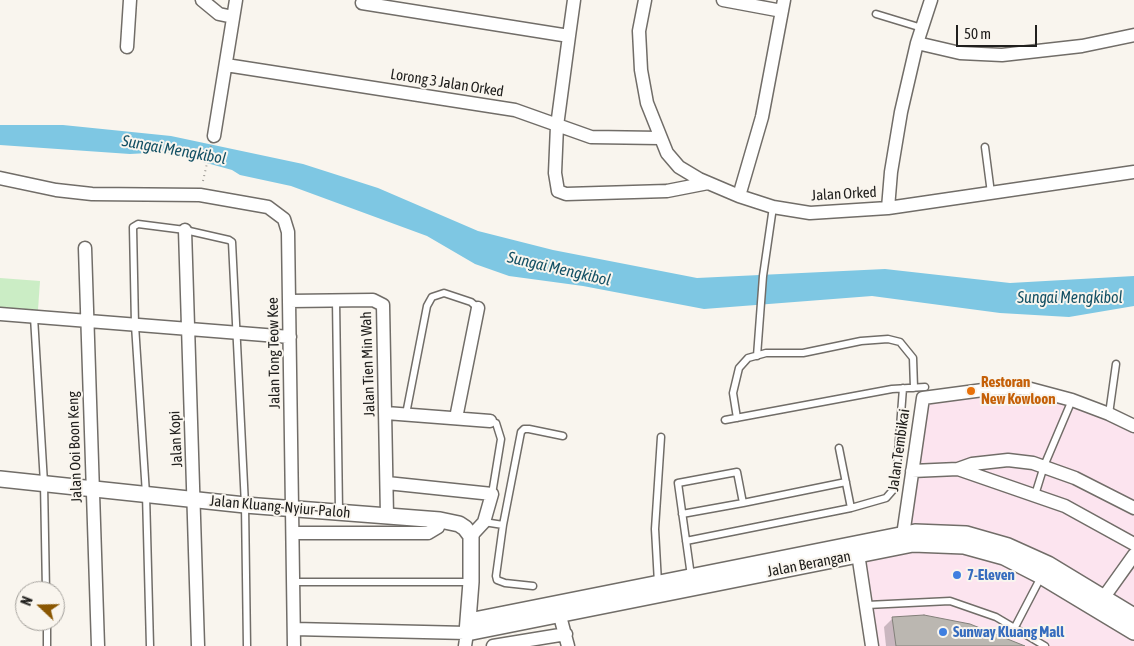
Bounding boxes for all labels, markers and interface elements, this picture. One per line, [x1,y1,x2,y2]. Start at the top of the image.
scale bar [959,15,1040,47]
text: 50 m [964,25,991,42]
street label: Lorong 3 Jalan Orked [389,65,505,101]
water label: Sungai Mengkibol [120,131,228,169]
street label: Jalan Orked [811,183,877,205]
water label: Sungai Mengkibol [505,248,613,290]
water label: Sungai Mengkibol [1017,288,1123,308]
street label: Jalan Tong Teow Kee [264,297,284,409]
street label: Jalan Tien Min Wah [357,311,379,417]
place label: Restoran New Kowloon [981,373,1056,408]
marker: Restoran New Kowloon [965,385,977,397]
street label: Jalan Ooi Boon Keng [64,391,86,503]
street label: Jalan Tembikai [884,408,914,492]
street label: Jalan Kopi [166,410,186,468]
street label: Jalan Kluang-Nyiur-Paloh [209,492,351,522]
street label: Jalan Berangan [766,547,852,581]
place label: 7-Eleven [967,566,1015,584]
marker: 7-Eleven [951,569,963,581]
north arrow [15,581,65,631]
text: N [18,594,36,608]
place label: Sunway Kluang Mall [953,623,1064,641]
marker: Sunway Kluang Mall [937,626,949,638]

